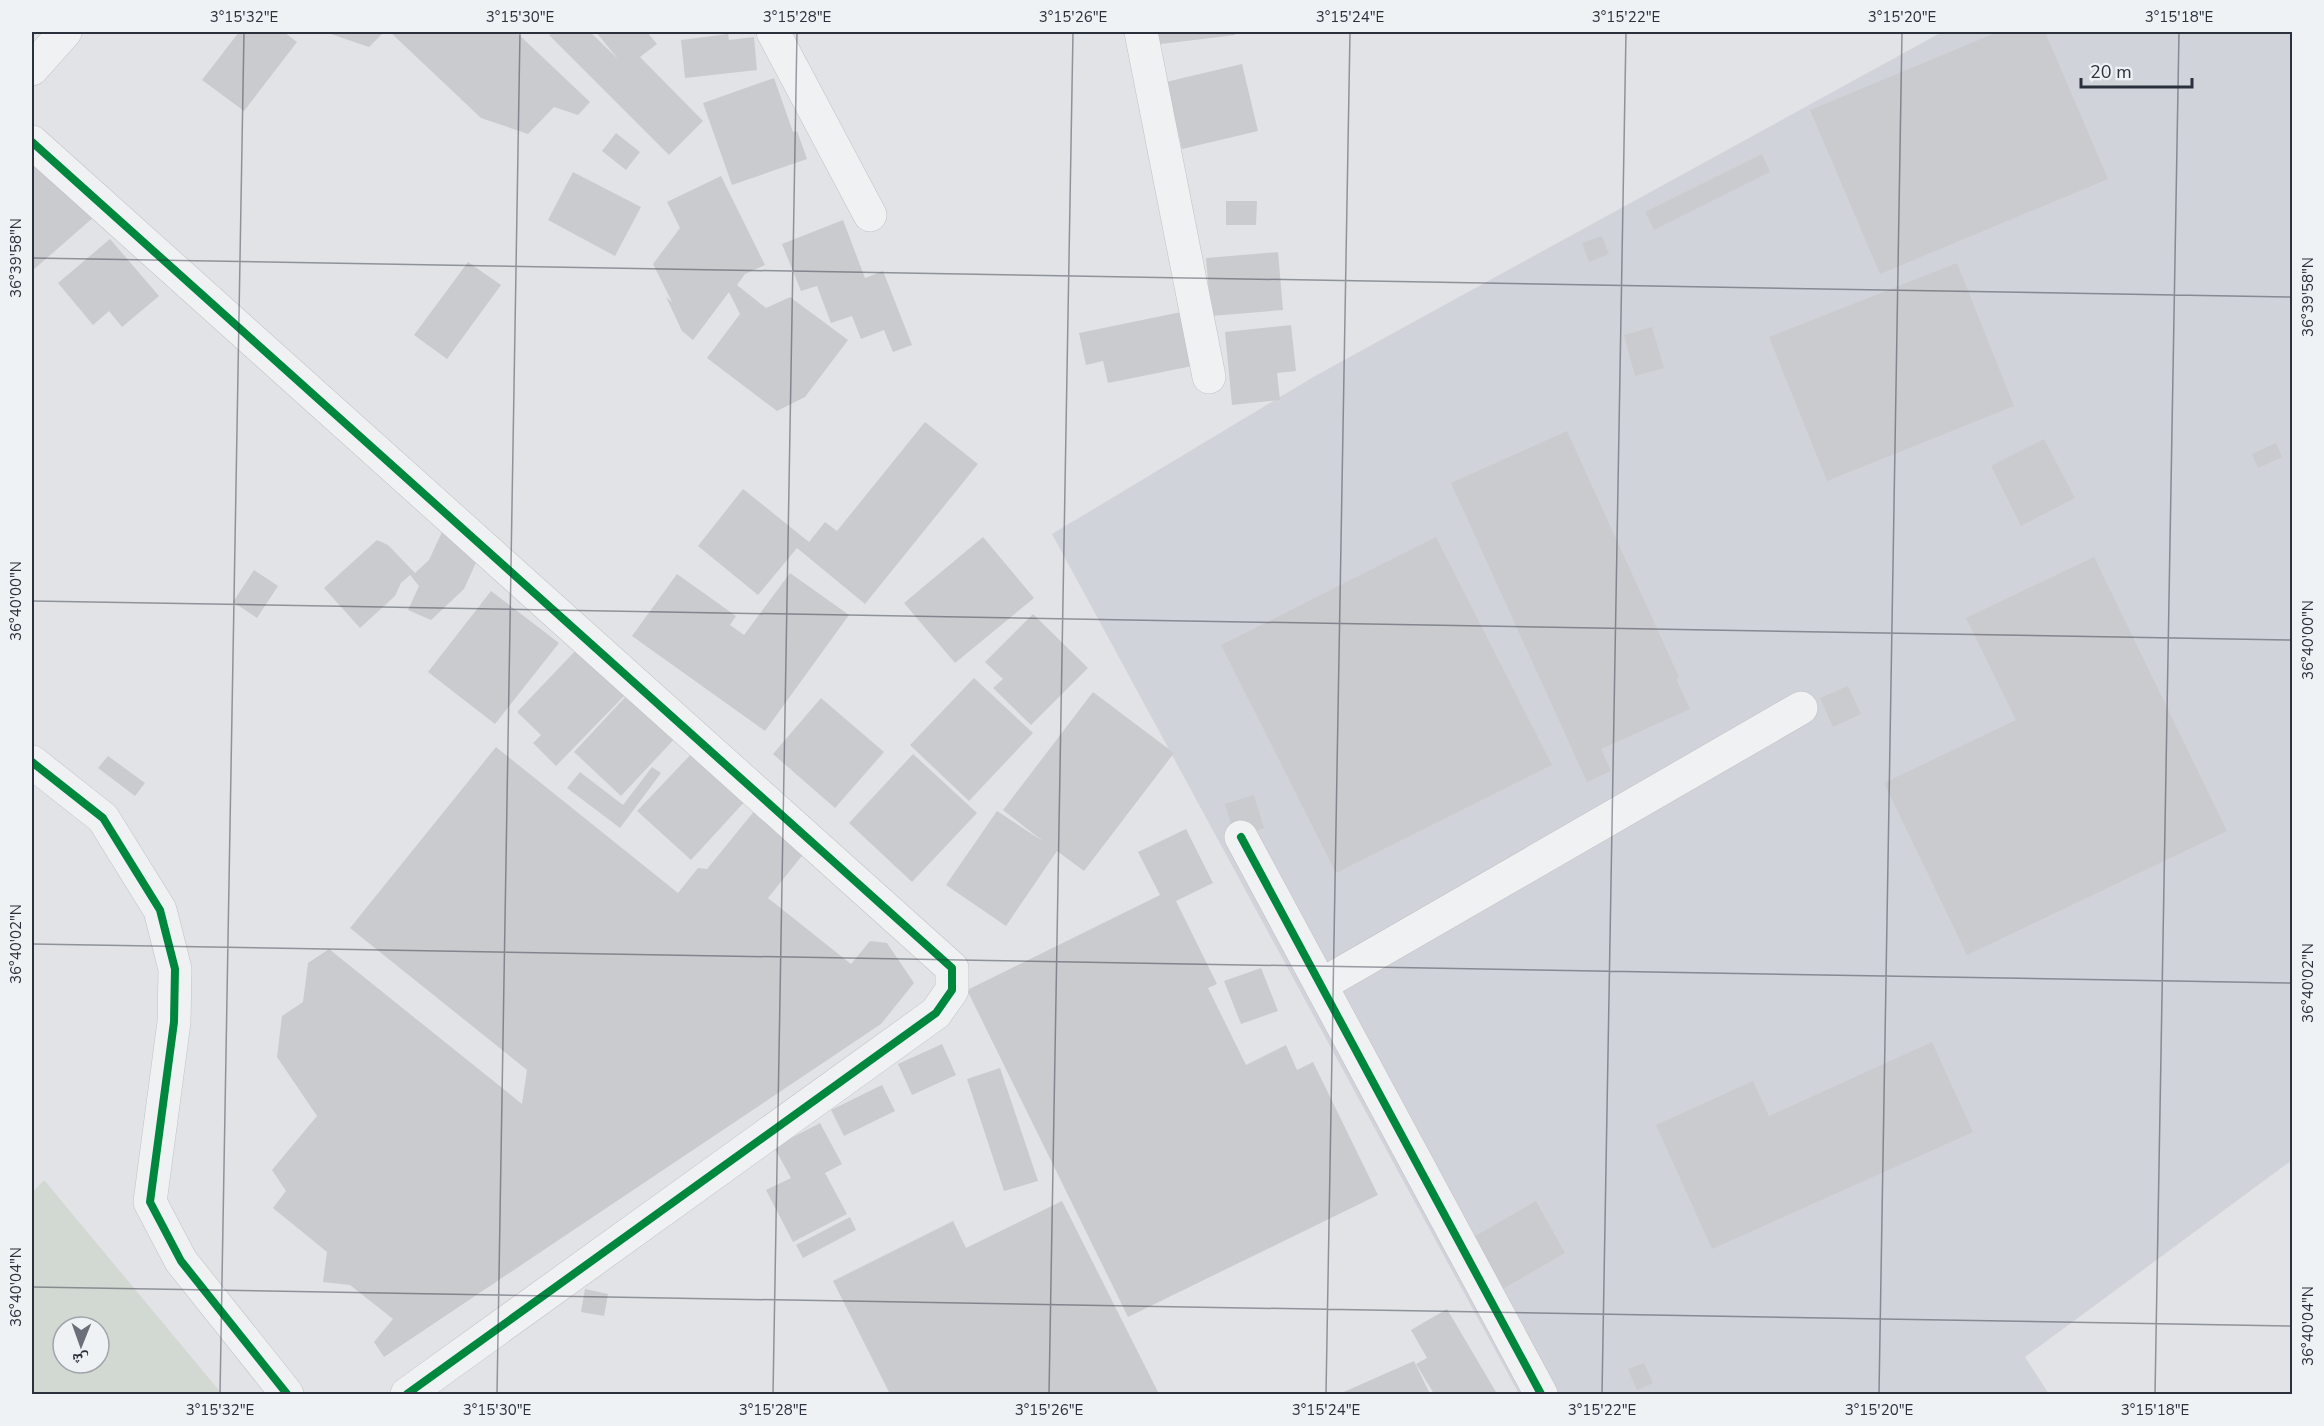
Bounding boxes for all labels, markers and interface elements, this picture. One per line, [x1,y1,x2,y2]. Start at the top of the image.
text: 3°15'32"E [210,7,278,27]
text: 3°15'30"E [486,7,554,27]
text: 3°15'28"E [763,7,831,27]
text: 3°15'26"E [1039,7,1107,27]
text: 3°15'24"E [1316,7,1384,27]
text: 3°15'22"E [1592,7,1660,27]
text: 3°15'20"E [1868,7,1936,27]
text: 3°15'18"E [2145,7,2213,27]
scale bar [2081,51,2192,89]
text: 20 m [2090,60,2132,84]
text: 36°39'58"N [6,218,26,298]
text: 36°39'58"N [2298,257,2318,337]
text: 36°40'00"N [6,561,26,641]
text: 36°40'00"N [2298,600,2318,680]
text: 36°40'02"N [6,904,26,984]
text: 36°40'02"N [2298,943,2318,1023]
text: 36°40'04"N [6,1247,26,1327]
text: 36°40'04"N [2298,1286,2318,1366]
north arrow [51,1315,111,1375]
text: ش [72,1348,89,1370]
text: 3°15'32"E [186,1400,254,1420]
text: 3°15'30"E [463,1400,531,1420]
text: 3°15'28"E [739,1400,807,1420]
text: 3°15'26"E [1015,1400,1083,1420]
text: 3°15'24"E [1292,1400,1360,1420]
text: 3°15'22"E [1568,1400,1636,1420]
text: 3°15'20"E [1845,1400,1913,1420]
text: 3°15'18"E [2121,1400,2189,1420]

